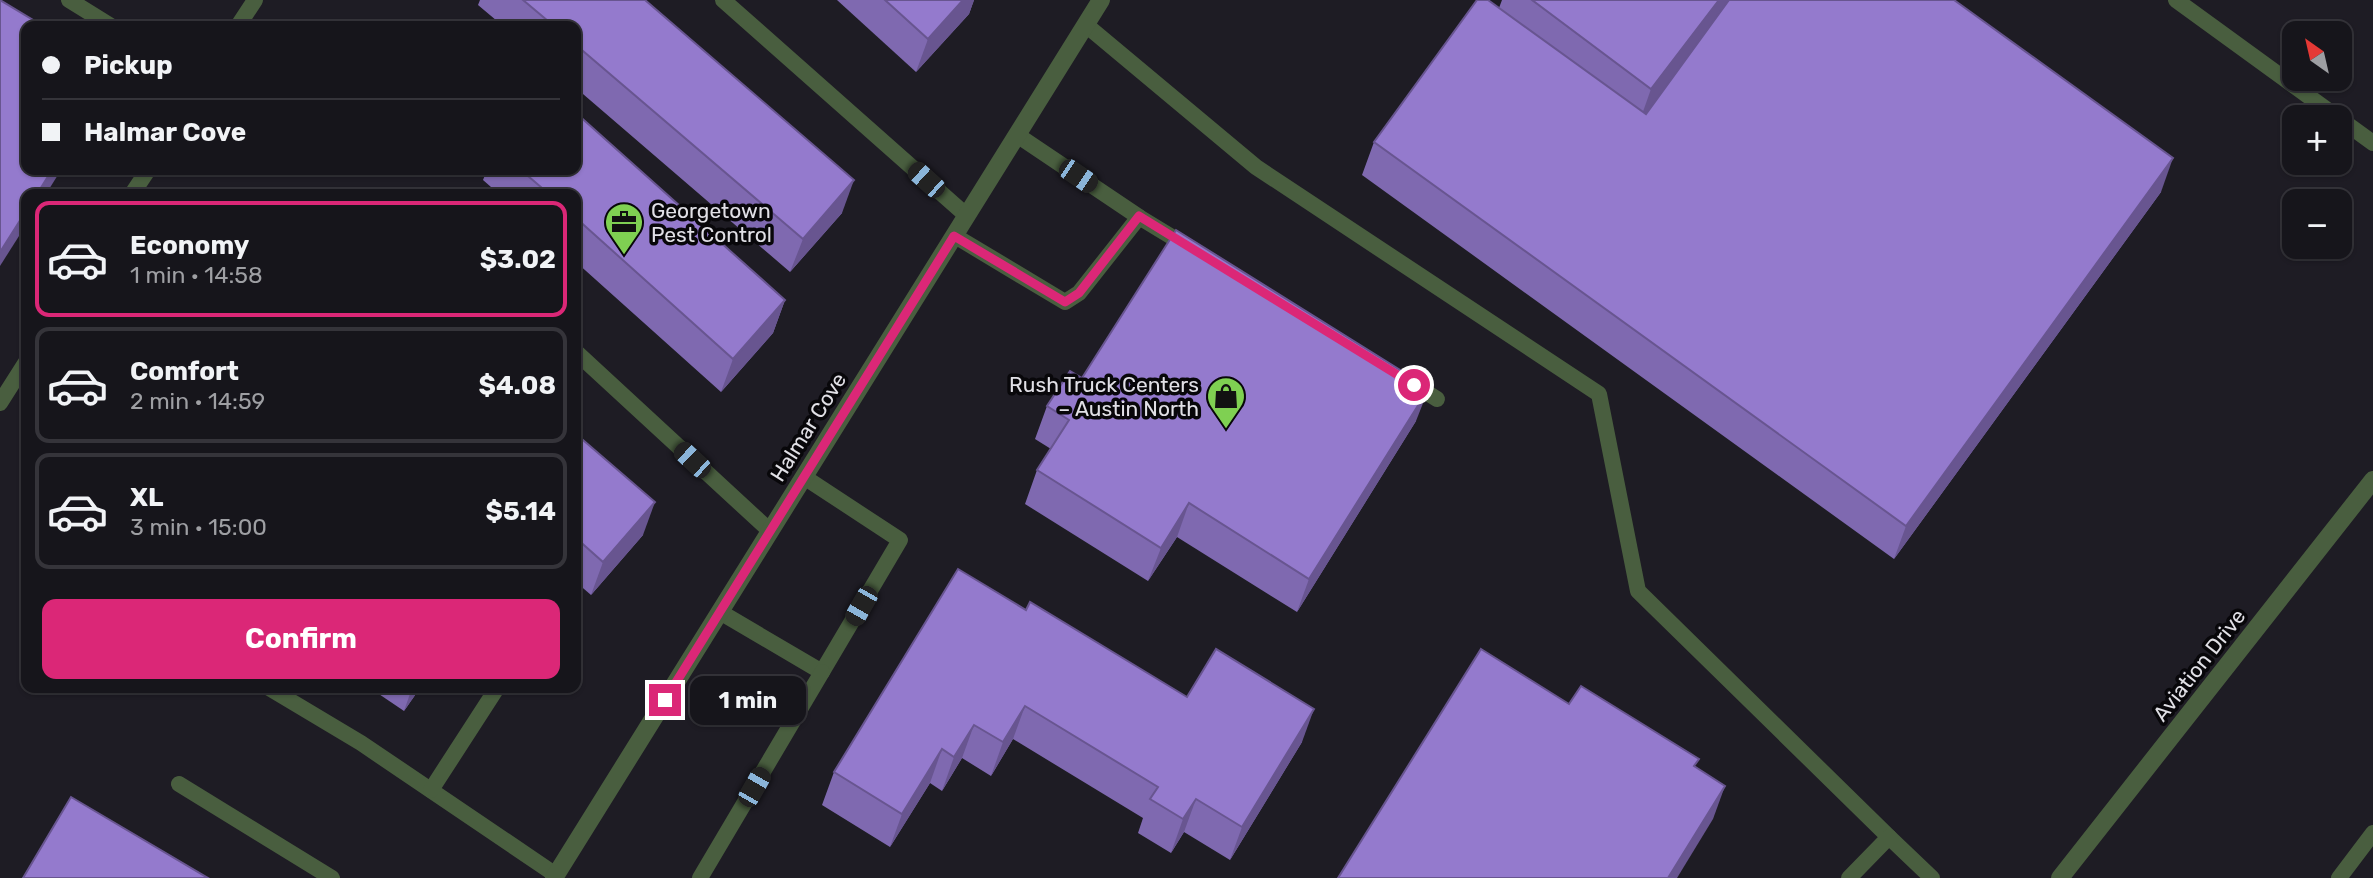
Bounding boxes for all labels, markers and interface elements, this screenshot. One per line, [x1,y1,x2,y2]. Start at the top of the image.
north arrow [2282,21,2352,91]
map controls [2282,21,2352,259]
text: Pickup [84,50,173,81]
button: + [2282,105,2352,175]
text: Halmar Cove [84,117,246,148]
car [1055,156,1102,196]
car [904,158,949,202]
button: − [2282,189,2352,259]
place label: Georgetown Pest Control [651,198,772,247]
office icon: Georgetown Pest Control [603,201,645,256]
icon: car [46,228,109,291]
text: Economy [130,230,249,261]
text: $3.02 [480,244,556,275]
text: 1 min · 14:58 [130,261,263,289]
icon: car [46,354,109,417]
text: Comfort [130,356,239,387]
street label: Halmar Cove [765,368,851,486]
route start [1398,369,1430,401]
text: $4.08 [479,370,556,401]
place label: Rush Truck Centers – Austin North [1009,372,1199,421]
shop icon: Rush Truck Centers – Austin North [1205,375,1247,430]
text: 2 min · 14:59 [130,387,265,415]
car [670,438,715,482]
icon: car [46,480,109,543]
text: XL [130,482,163,513]
text: $5.14 [486,496,556,527]
text: 3 min · 15:00 [130,513,267,541]
car [842,583,881,629]
button: Confirm [42,599,560,679]
street label: Aviation Drive [2147,604,2251,726]
callout: 1 min [690,676,805,724]
route end [649,684,681,716]
text: 1 min [719,686,777,714]
car [735,764,774,810]

